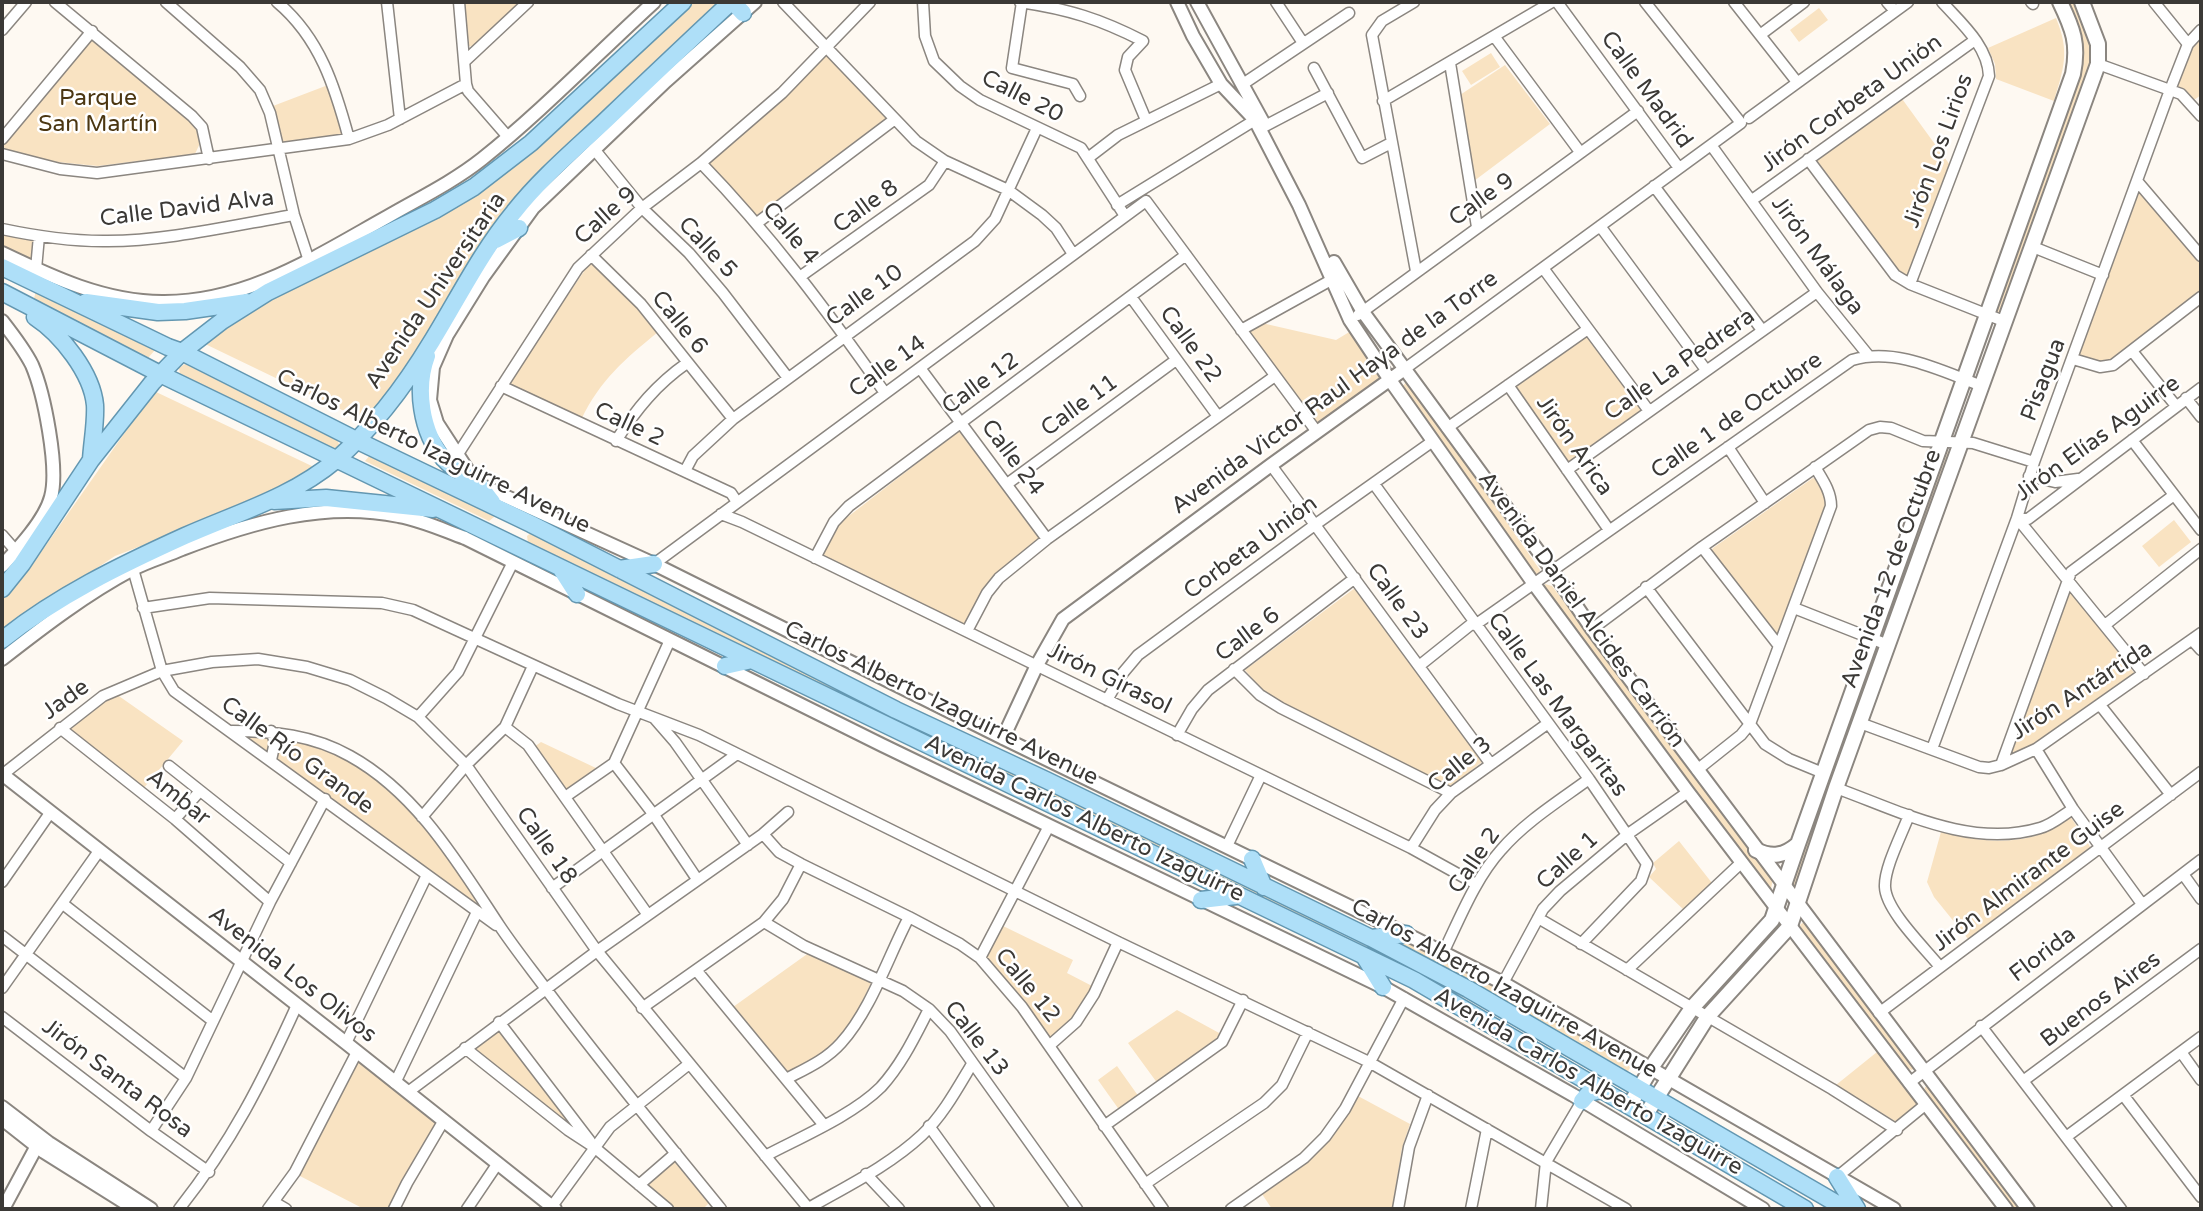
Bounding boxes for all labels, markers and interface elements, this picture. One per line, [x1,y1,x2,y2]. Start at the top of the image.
street label: Calle Madrid [1594,26,1698,154]
street label: Jirón Corbeta Unión [1756,29,1948,179]
street label: Calle 20 [976,65,1068,129]
street label: Jirón Los Lirios [1898,70,1980,232]
park label: Parque San Martín [38,85,158,139]
street label: Calle 9 [1444,167,1520,233]
street label: Calle 8 [828,174,904,240]
street label: Calle 9 [569,181,643,251]
street label: Calle David Alva [98,185,276,233]
street label: Avenida Universitaria [360,187,512,395]
street label: Jirón Málaga [1765,191,1869,321]
street label: Calle 4 [756,197,824,271]
street label: Calle 5 [672,212,742,284]
street label: Calle 10 [821,259,909,333]
street label: Avenida Victor Raul Haya de la Torre [1166,265,1504,521]
street label: Calle 6 [645,286,713,360]
street label: Calle 22 [1153,301,1227,389]
street label: Calle La Pedrera [1599,303,1761,427]
street label: Calle 14 [844,330,932,404]
street label: Pisagua [2016,335,2072,425]
street label: Calle 12 [937,347,1025,421]
street label: Calle 1 de Octubre [1646,347,1828,485]
street label: Carlos Alberto Izaguirre Avenue [272,364,594,540]
street label: Calle 11 [1036,369,1124,443]
street label: Jirón Elías Aguirre [2010,370,2186,508]
street label: Jirón Arica [1530,391,1618,501]
street label: Calle 2 [590,397,668,453]
street label: Calle 24 [974,414,1050,502]
street label: Avenida 12 de Octubre [1836,446,1948,692]
street label: Avenida Daniel Alcides Carrión [1472,467,1690,753]
street label: Corbeta Unión [1179,490,1323,606]
street label: Calle 23 [1360,558,1434,646]
street label: Calle 6 [1210,602,1286,668]
street label: Calle Las Margaritas [1481,608,1633,802]
street label: Carlos Alberto Izaguirre Avenue [780,616,1102,792]
street label: Jirón Antártida [2007,635,2157,747]
street label: Jirón Girasol [1043,637,1175,721]
street label: Jade [37,674,95,726]
street label: Calle Río Grande [215,691,379,821]
street label: Avenida Carlos Alberto Izaguirre [920,729,1248,909]
street label: Calle 3 [1423,731,1497,799]
street label: Ambar [140,764,216,832]
street label: Jirón Almirante Guise [1928,796,2130,958]
street label: Calle 18 [509,802,583,890]
street label: Calle 2 [1443,823,1507,899]
street label: Calle 1 [1531,826,1605,896]
street label: Carlos Alberto Izaguirre Avenue [1346,893,1662,1085]
street label: Avenida Los Olivos [202,901,382,1049]
street label: Florida [2005,921,2081,989]
street label: Calle 12 [989,943,1065,1029]
street label: Buenos Aires [2036,946,2166,1054]
street label: Avenida Carlos Alberto Izaguirre [1429,982,1747,1182]
street label: Calle 13 [938,996,1014,1082]
street label: Jirón Santa Rosa [36,1013,198,1145]

